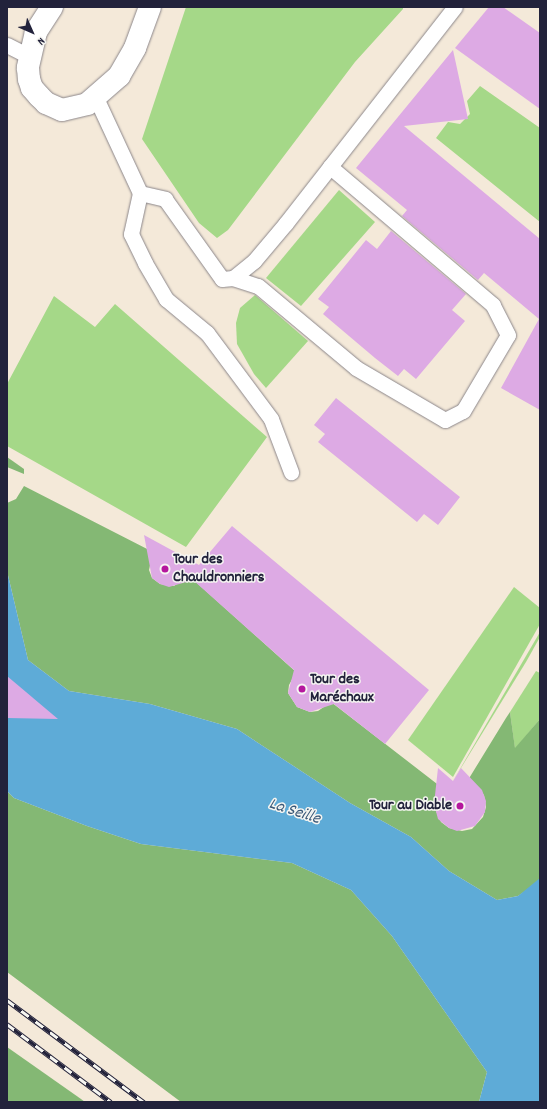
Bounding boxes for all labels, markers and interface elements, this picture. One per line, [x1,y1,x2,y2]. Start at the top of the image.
north arrow [12,12,52,52]
text: N [33,33,48,48]
place label: Tour des Chauldronniers [173,550,264,588]
marker: Tour des Chauldronniers [160,564,170,574]
place label: Tour des Maréchaux [310,670,374,708]
marker: Tour des Maréchaux [297,684,307,694]
water label: La Seille [266,795,322,831]
place label: Tour au Diable [369,796,452,816]
marker: Tour au Diable [455,801,465,811]

